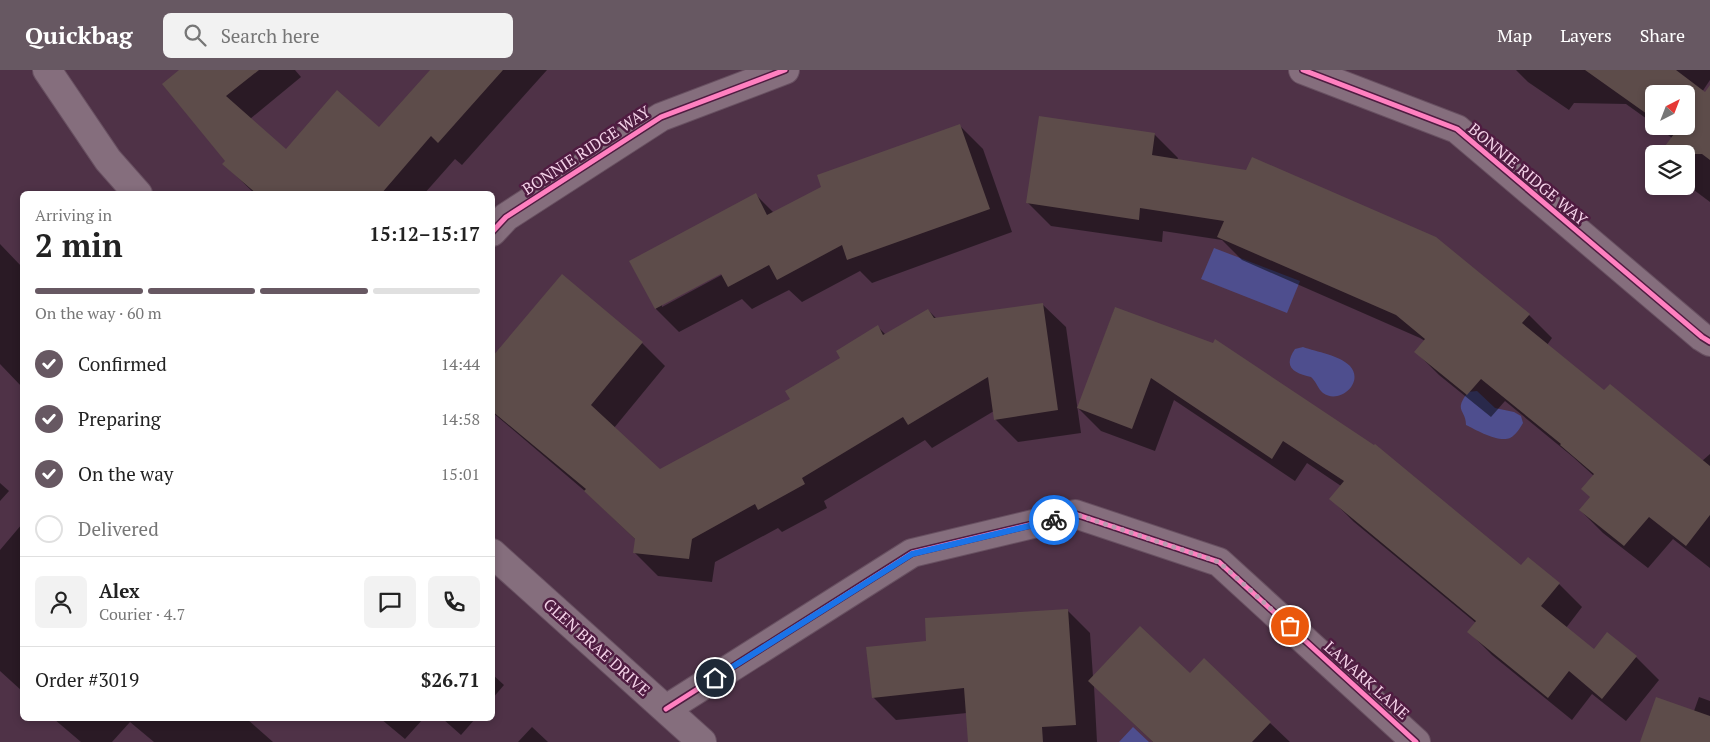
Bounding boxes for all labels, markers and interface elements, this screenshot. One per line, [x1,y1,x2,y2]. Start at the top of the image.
search box [163,13,513,58]
text: Quickbag [25,19,133,51]
icon: search [181,21,209,49]
text: Search here [221,23,319,48]
text: Map [1497,23,1532,47]
text: Layers [1560,23,1612,47]
text: Share [1640,23,1685,47]
north arrow [1645,85,1695,135]
map controls [1645,85,1695,195]
street label: BONNIE RIDGE WAY [518,100,655,200]
street label: BONNIE RIDGE WAY [1464,118,1593,231]
button: layers [1645,145,1695,195]
text: Arriving in [35,204,112,226]
text: 15:12–15:17 [369,221,480,246]
text: 2 min [35,224,123,266]
text: On the way · 60 m [35,302,162,324]
icon: check [35,350,63,378]
text: Confirmed [78,351,167,376]
text: 14:44 [441,353,480,375]
icon: check [35,405,63,433]
text: Preparing [78,406,161,431]
text: 14:58 [441,408,480,430]
icon: check [35,460,63,488]
text: On the way [78,461,173,486]
text: 15:01 [441,463,480,485]
courier [1029,495,1079,545]
icon: bike [1040,506,1068,534]
text: Delivered [78,516,159,541]
button: person [35,576,87,628]
button: chat [364,576,416,628]
button: phone [428,576,480,628]
text: Alex [99,578,140,603]
street label: GLEN BRAE DRIVE [539,593,655,701]
text: Courier · 4.7 [99,603,185,625]
pin [1269,605,1311,647]
icon: bag [1276,612,1304,640]
street label: LANARK LANE [1320,636,1414,724]
pin [694,657,736,699]
icon: home [701,664,729,692]
text: Order #3019 [35,667,139,692]
text: $26.71 [421,667,480,692]

